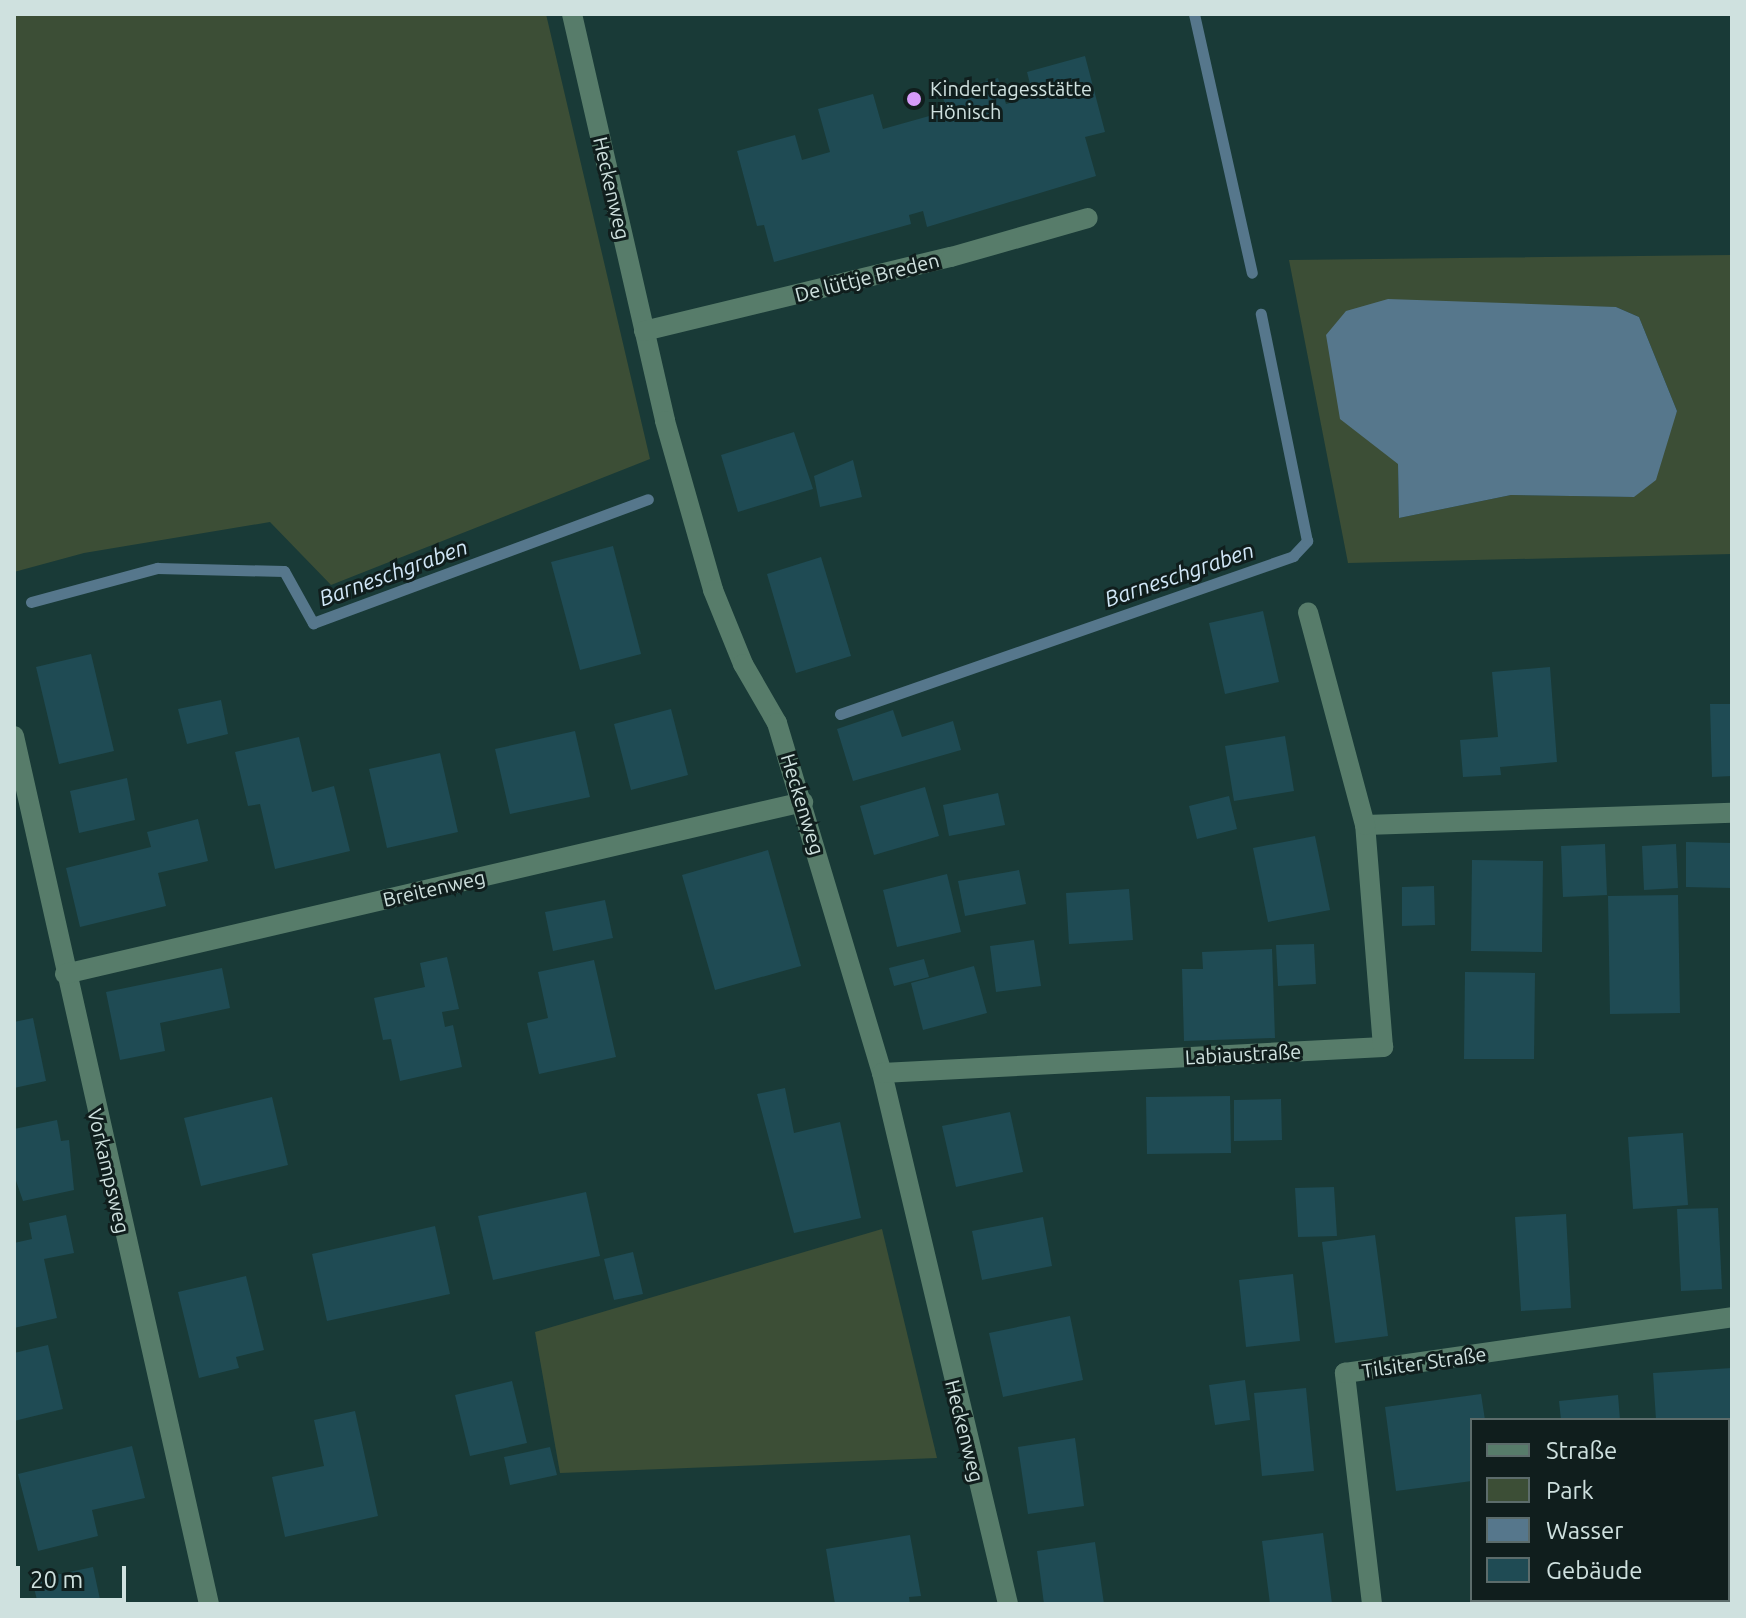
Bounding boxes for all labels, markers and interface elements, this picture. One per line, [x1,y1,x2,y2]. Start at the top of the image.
place label: Kindertagesstätte Hönisch [930,76,1092,123]
marker: Kindertagesstätte Hönisch [905,90,923,108]
street label: Heckenweg [589,134,635,242]
street label: De lüttje Breden [792,247,942,307]
water label: Barneschgraben [315,533,471,611]
water label: Barneschgraben [1101,536,1257,612]
street label: Heckenweg [776,751,830,857]
street label: Breitenweg [380,865,488,911]
street label: Labiaustraße [1184,1039,1302,1069]
street label: Vorkampsweg [83,1106,135,1236]
street label: Tilsiter Straße [1360,1341,1488,1383]
street label: Heckenweg [941,1377,989,1485]
legend [1470,1418,1730,1602]
text: Straße [1546,1437,1617,1464]
text: Park [1546,1477,1594,1504]
text: Wasser [1546,1517,1623,1544]
scale bar [20,1550,130,1600]
text: Gebäude [1546,1557,1643,1584]
text: 20 m [30,1566,83,1593]

